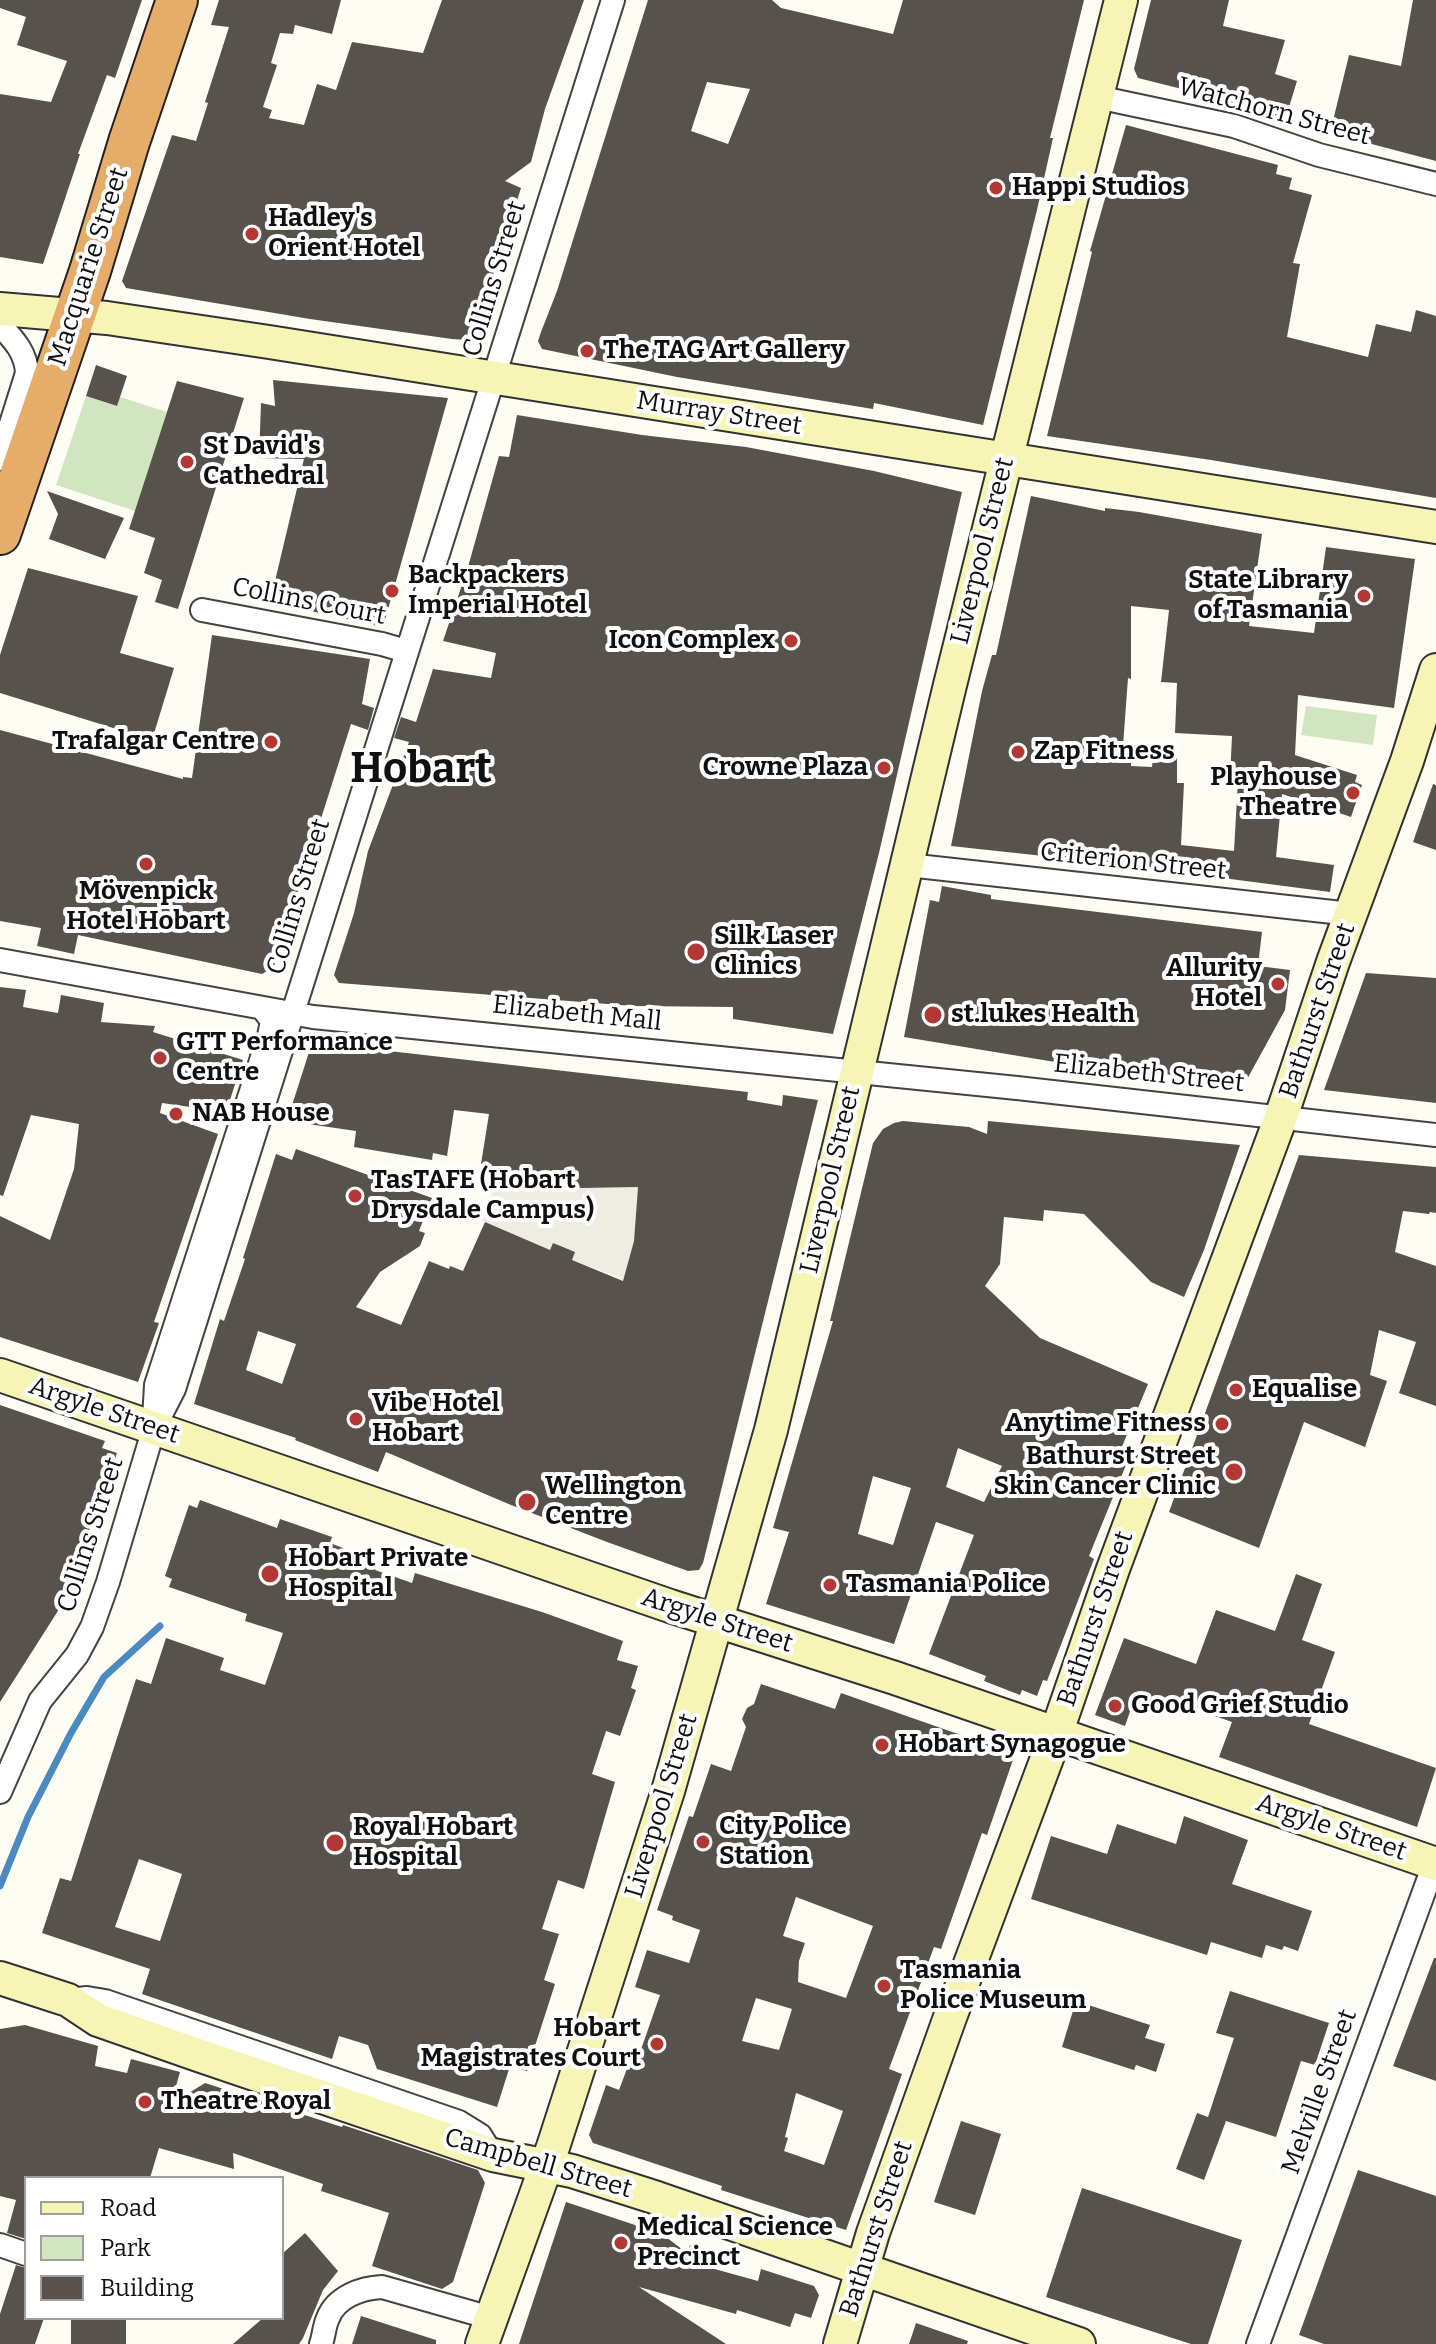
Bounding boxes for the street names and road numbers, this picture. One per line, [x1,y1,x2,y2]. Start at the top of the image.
street label: Watchorn Street [1174,71,1374,153]
street label: Macquarie Street [42,164,136,370]
street label: Collins Street [457,197,533,361]
street label: Murray Street [634,386,804,442]
street label: Liverpool Street [945,454,1021,648]
street label: Collins Court [230,572,388,632]
street label: Collins Street [261,815,337,979]
street label: Criterion Street [1038,837,1228,887]
street label: Bathurst Street [1273,919,1363,1103]
street label: Elizabeth Mall [491,990,663,1038]
street label: Elizabeth Street [1052,1048,1246,1100]
street label: Liverpool Street [794,1083,868,1277]
street label: Argyle Street [25,1371,183,1451]
street label: Collins Street [51,1454,131,1616]
street label: Bathurst Street [1051,1527,1141,1711]
street label: Argyle Street [638,1582,796,1660]
street label: Liverpool Street [619,1710,705,1902]
street label: Argyle Street [1252,1788,1410,1868]
street label: Melville Street [1276,2005,1364,2179]
street label: Campbell Street [441,2122,635,2206]
street label: Bathurst Street [834,2137,920,2321]

